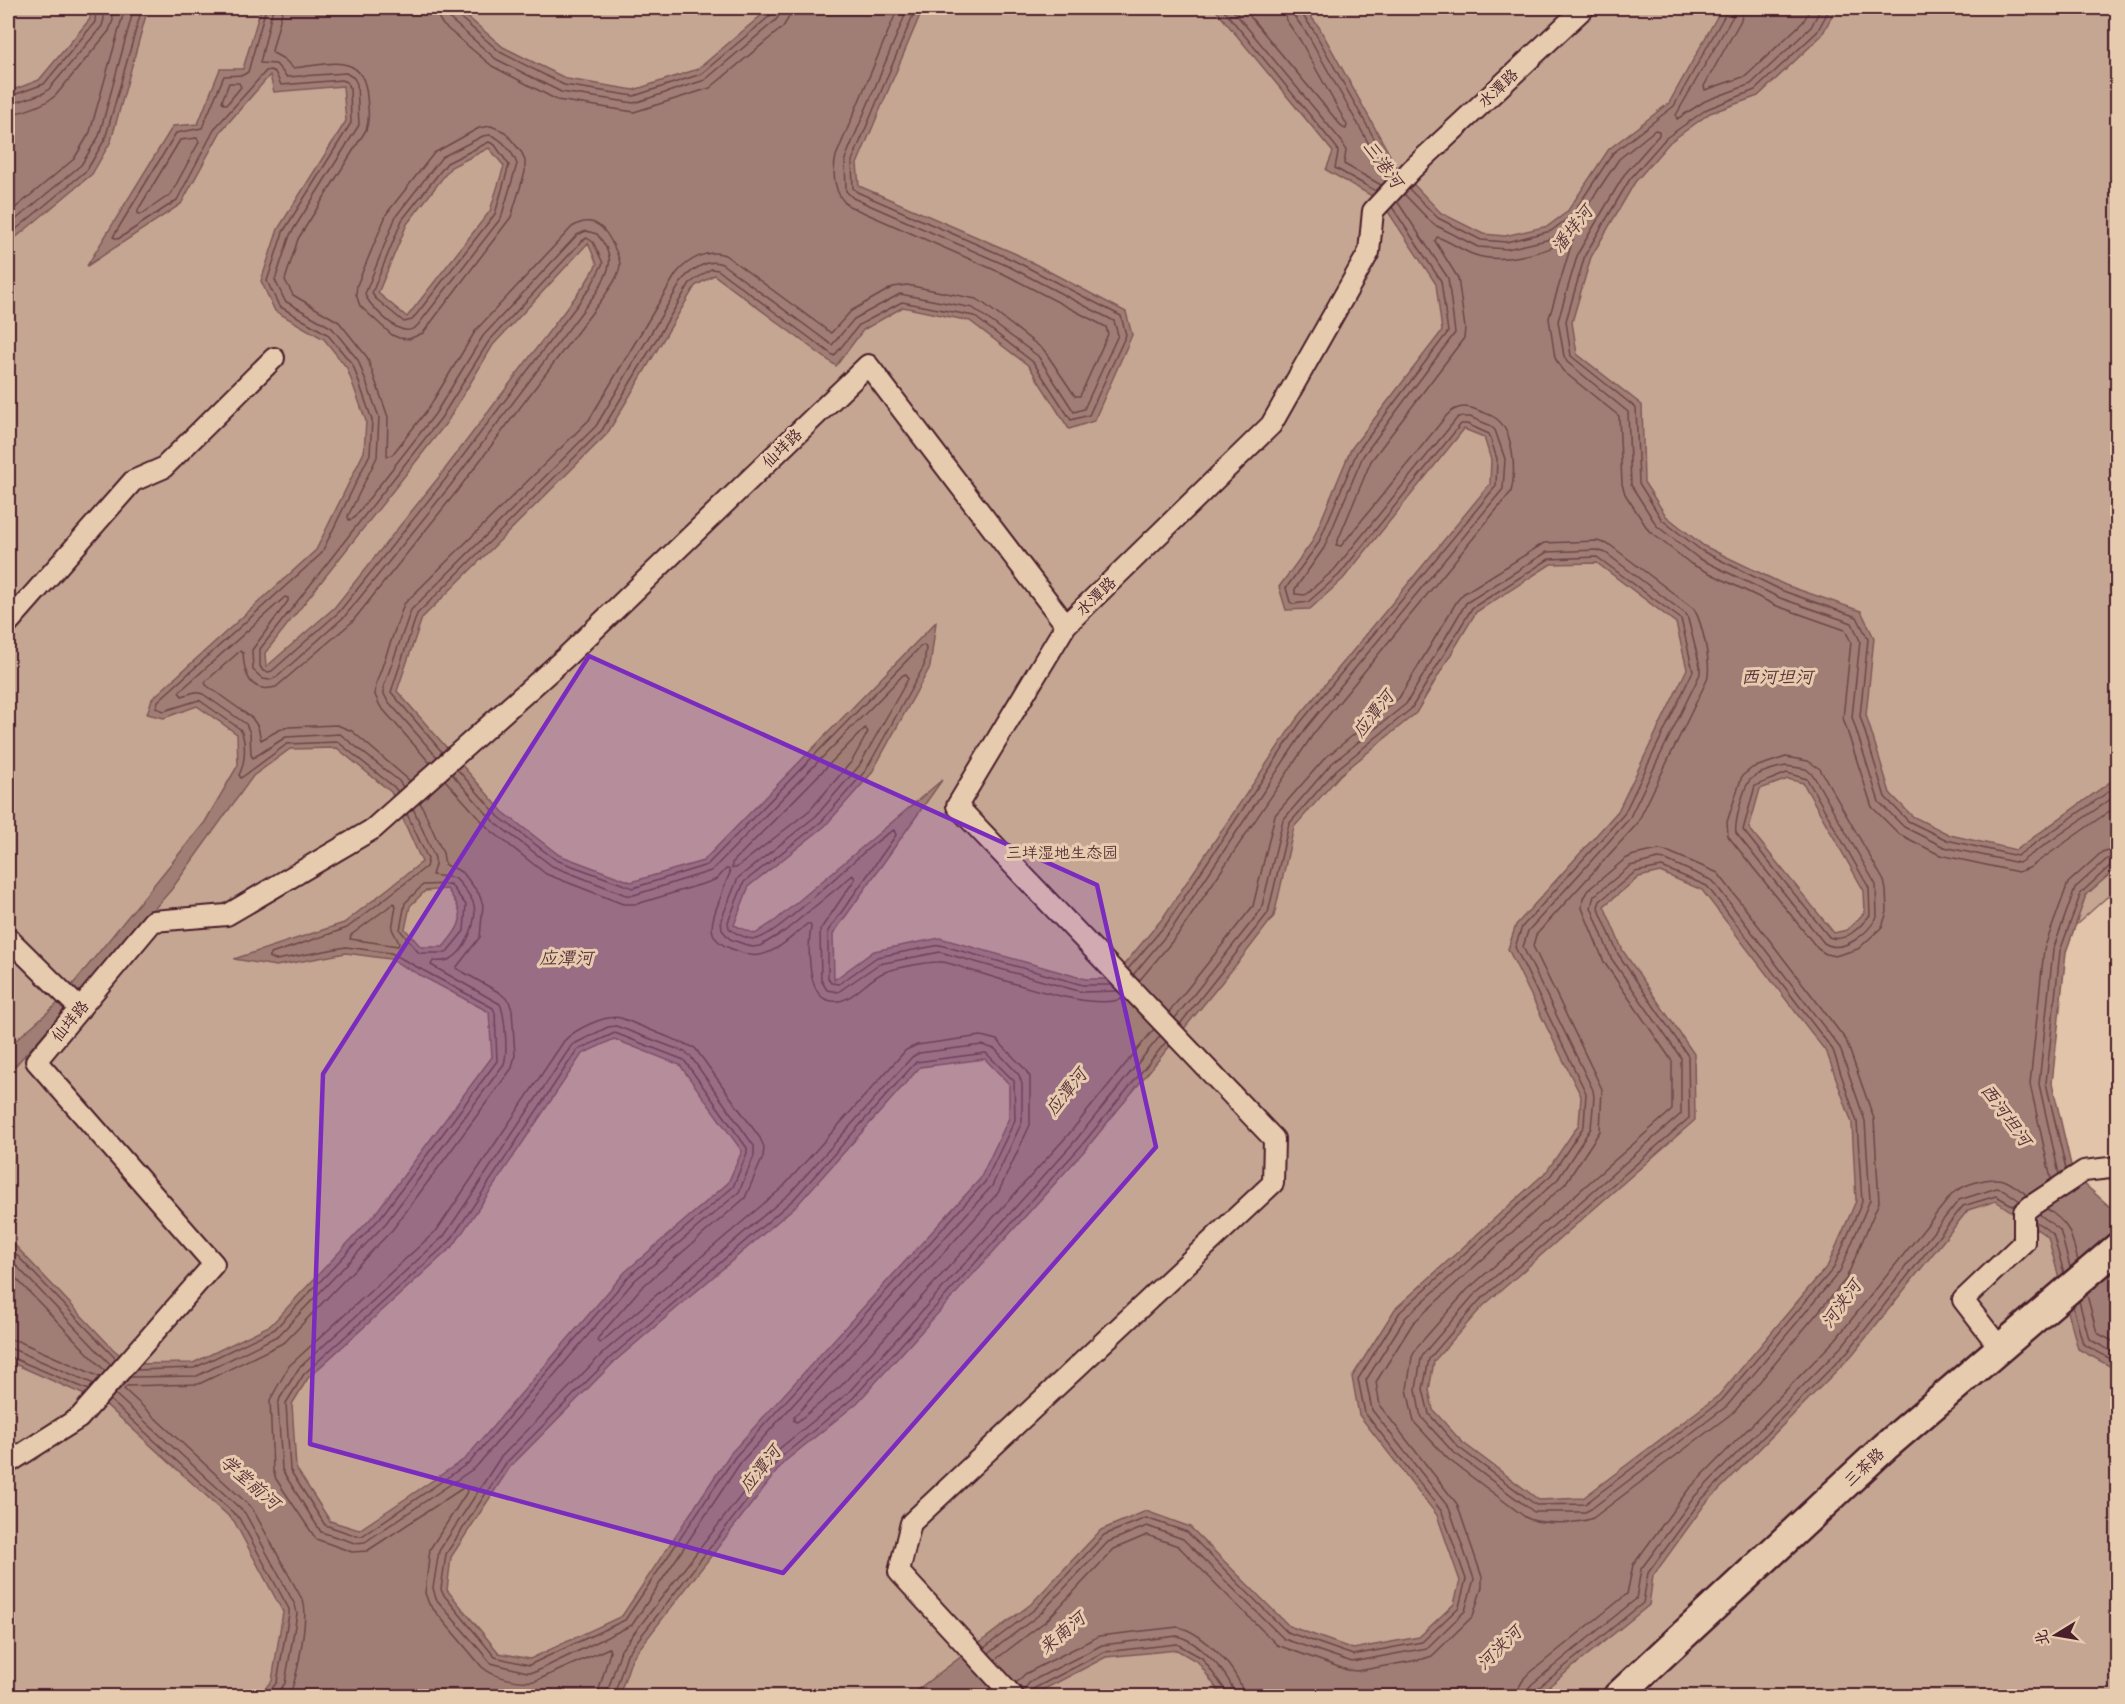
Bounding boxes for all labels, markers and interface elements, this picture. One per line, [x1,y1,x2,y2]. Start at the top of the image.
street label: 水潭路 [1473,64,1523,112]
water label: 三港河 [1357,135,1410,195]
water label: 潘垟河 [1546,198,1600,258]
street label: 仙垟路 [757,424,807,472]
street label: 水潭路 [1071,572,1121,620]
water label: 西河坦河 [1741,665,1816,689]
water label: 应潭河 [1347,683,1401,743]
park label: 三垟湿地生态园 [1006,842,1118,863]
water label: 应潭河 [539,946,596,970]
street label: 仙垟路 [47,996,93,1046]
water label: 应潭河 [1040,1061,1094,1121]
water label: 西河坦河 [1975,1079,2039,1154]
water label: 河浃河 [1815,1273,1868,1333]
water label: 应潭河 [734,1438,788,1498]
street label: 三茶路 [1839,1443,1889,1491]
water label: 学堂前河 [215,1449,287,1517]
water label: 来南河 [1034,1605,1093,1660]
north arrow [2026,1605,2086,1665]
water label: 河浃河 [1471,1619,1529,1675]
text: 北 [2030,1628,2054,1648]

